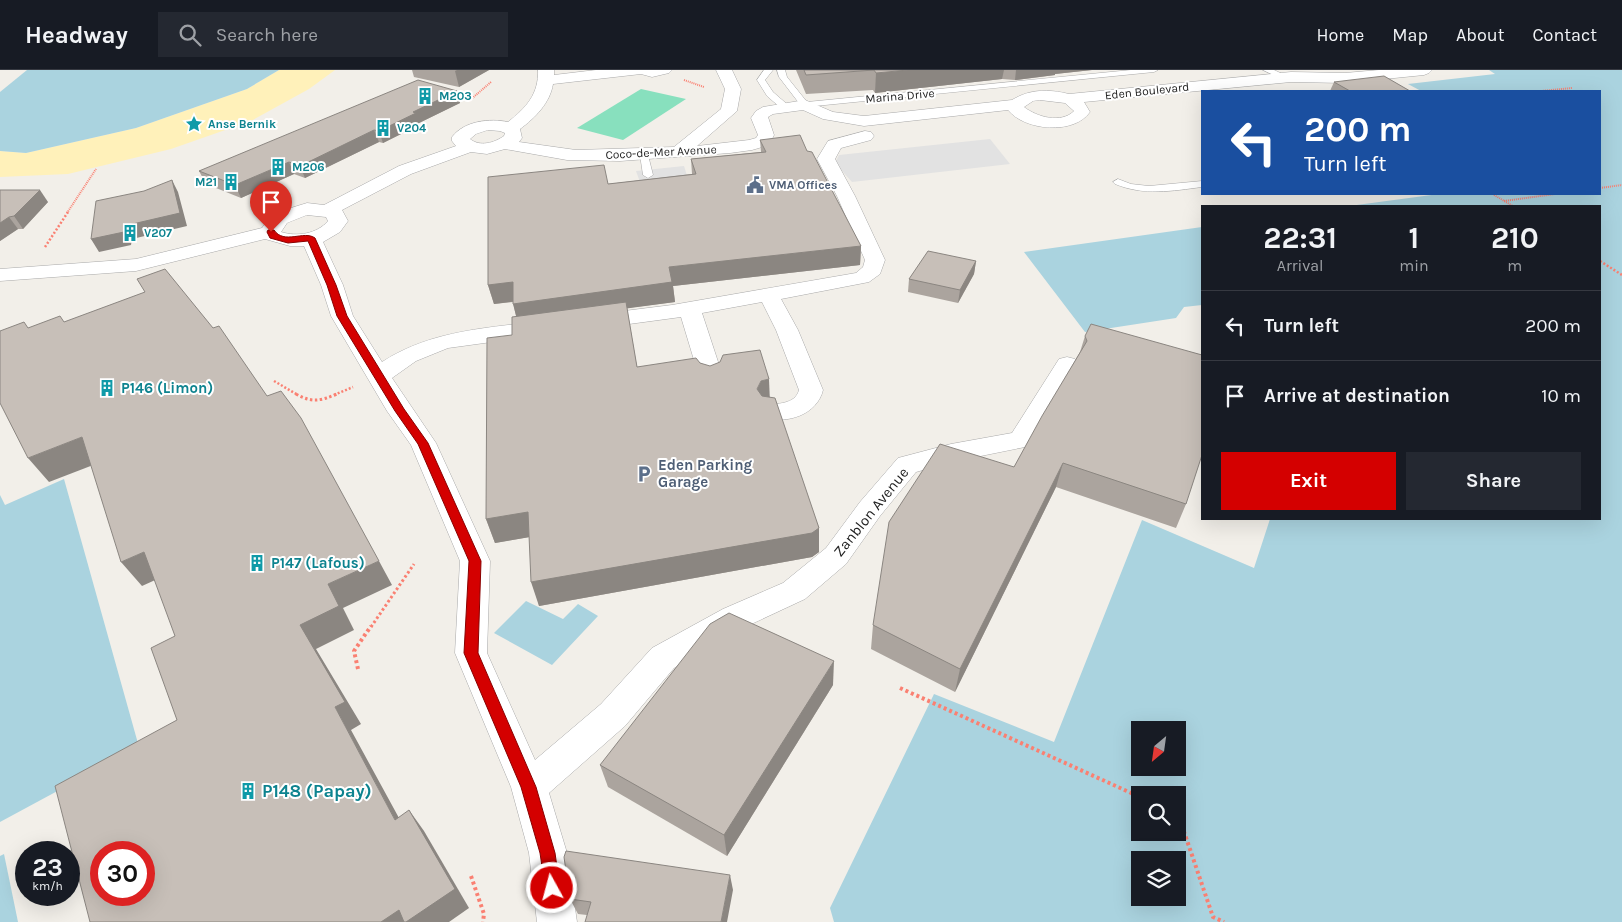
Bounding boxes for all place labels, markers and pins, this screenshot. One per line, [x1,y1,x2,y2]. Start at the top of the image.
building icon: M203 [415,86,435,106]
place label: M203 [439,89,472,103]
place icon: Anse Bernik [184,114,204,134]
place label: Anse Bernik [208,117,276,131]
building icon: V204 [373,118,393,138]
place label: V204 [397,121,426,135]
building icon: M206 [268,157,288,177]
place label: M206 [292,160,325,174]
building icon: M21 [221,172,241,192]
place label: M21 [195,175,217,189]
public building icon: VMA Offices [745,175,765,195]
place label: VMA Offices [769,178,837,192]
pin [250,181,292,232]
building icon: V207 [120,223,140,243]
place label: V207 [144,226,172,240]
building icon: P146 (Limon) [97,378,117,398]
place label: P146 (Limon) [121,379,213,397]
place label: Eden Parking Garage [658,456,753,491]
parking icon: Eden Parking Garage [634,464,654,484]
building icon: P147 (Lafous) [247,553,267,573]
place label: P147 (Lafous) [271,554,365,572]
place label: P148 (Papay) [262,780,372,802]
building icon: P148 (Papay) [238,781,258,801]

